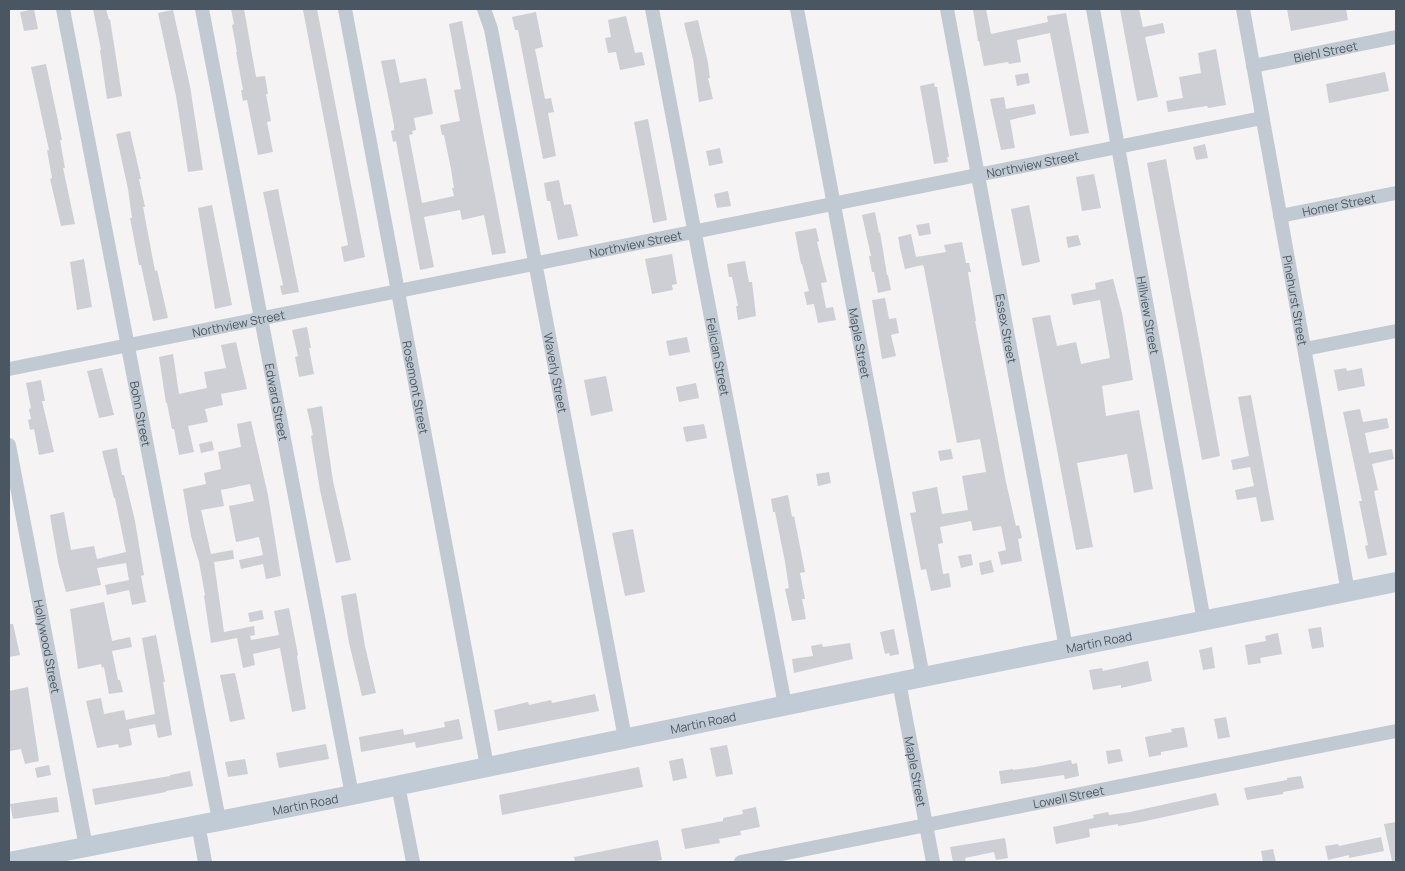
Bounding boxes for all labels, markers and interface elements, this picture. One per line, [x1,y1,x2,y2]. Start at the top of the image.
street label: Biehl Street [1292,36,1359,66]
street label: Northview Street [985,146,1081,182]
street label: Homer Street [1301,189,1377,220]
street label: Northview Street [588,226,684,261]
street label: Pinehurst Street [1279,254,1312,347]
street label: Hillview Street [1133,274,1164,356]
street label: Essex Street [992,292,1021,365]
street label: Northview Street [191,305,286,341]
street label: Maple Street [845,306,875,380]
street label: Felician Street [703,316,734,397]
street label: Waverly Street [540,331,572,414]
street label: Rosemont Street [399,339,433,436]
street label: Edward Street [261,362,293,442]
street label: Bohn Street [126,379,155,448]
street label: Hollywood Street [30,598,65,695]
street label: Martin Road [1065,627,1133,657]
street label: Martin Road [669,707,738,738]
street label: Maple Street [901,735,931,808]
street label: Lowell Street [1031,781,1106,812]
street label: Martin Road [271,789,340,819]

